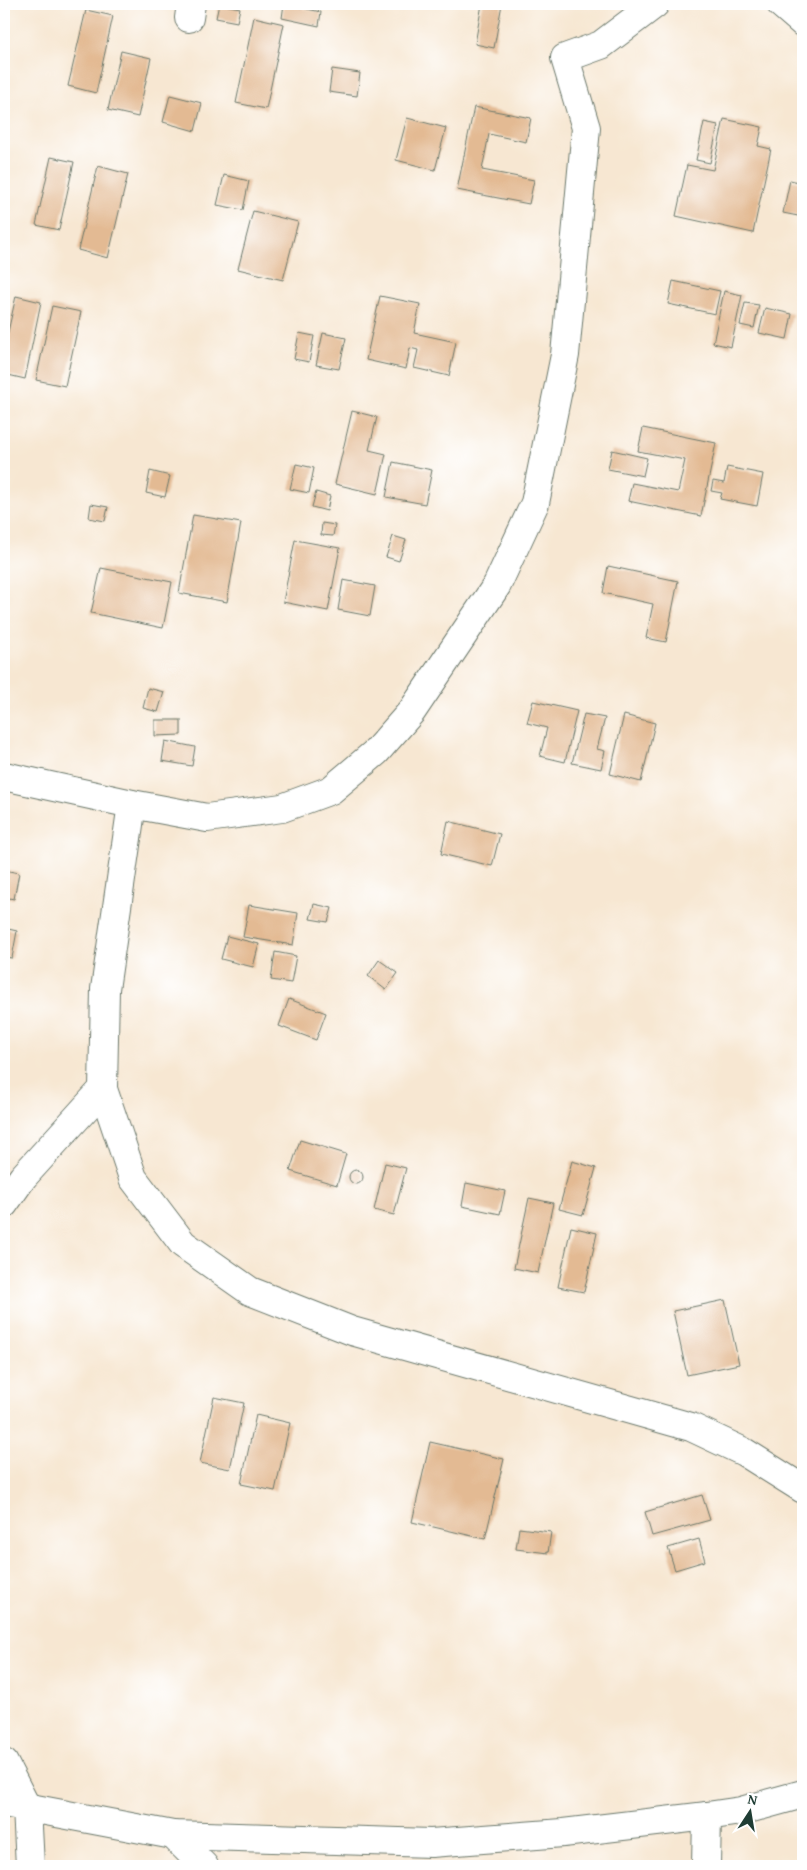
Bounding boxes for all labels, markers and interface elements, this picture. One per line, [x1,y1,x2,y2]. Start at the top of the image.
north arrow [724,1788,774,1838]
text: N [746,1789,760,1810]

